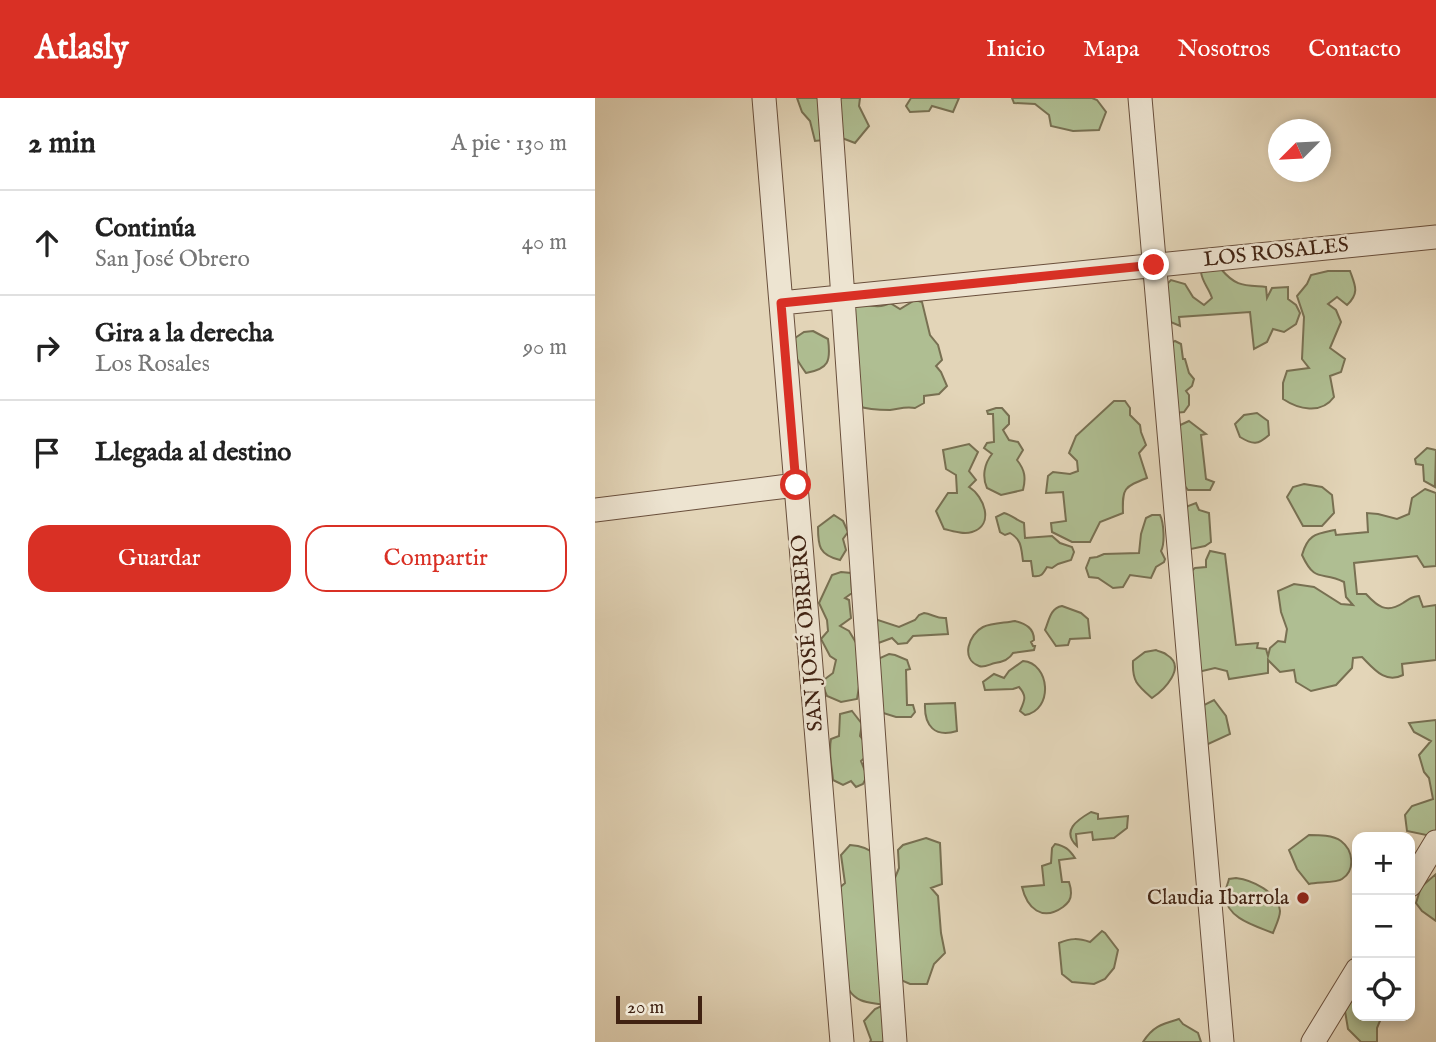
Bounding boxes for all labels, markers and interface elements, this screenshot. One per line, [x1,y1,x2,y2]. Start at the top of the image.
text: Atlasly [35,28,128,70]
text: Inicio [986,34,1045,65]
text: Mapa [1083,34,1139,65]
text: Nosotros [1177,34,1270,65]
text: Contacto [1308,34,1401,65]
north arrow [1268,119,1331,182]
text: 2 min [28,125,96,163]
text: A pie · 130 m [451,129,567,158]
text: Continúa [95,212,196,245]
icon: ahead [28,224,66,262]
text: 40 m [522,228,567,257]
street label: LOS ROSALES [1202,232,1350,274]
text: San José Obrero [95,245,250,274]
route end [1138,249,1169,280]
text: Gira a la derecha [95,317,274,350]
icon: right [28,329,66,367]
text: 90 m [523,333,567,362]
text: Los Rosales [95,350,210,379]
icon: arrive [28,434,66,472]
text: Llegada al destino [95,436,291,469]
route start [780,469,811,500]
button: Guardar [28,525,291,592]
button: Compartir [305,525,567,592]
street label: SAN JOSÉ OBRERO [785,533,830,733]
map controls [1352,832,1415,1021]
button: + [1352,832,1415,895]
place label: Claudia Ibarrola [1147,885,1290,912]
marker: Claudia Ibarrola [1295,890,1311,906]
button: − [1352,895,1415,958]
button: locate [1352,958,1415,1021]
scale bar [616,993,702,1025]
text: 20 m [627,996,664,1020]

